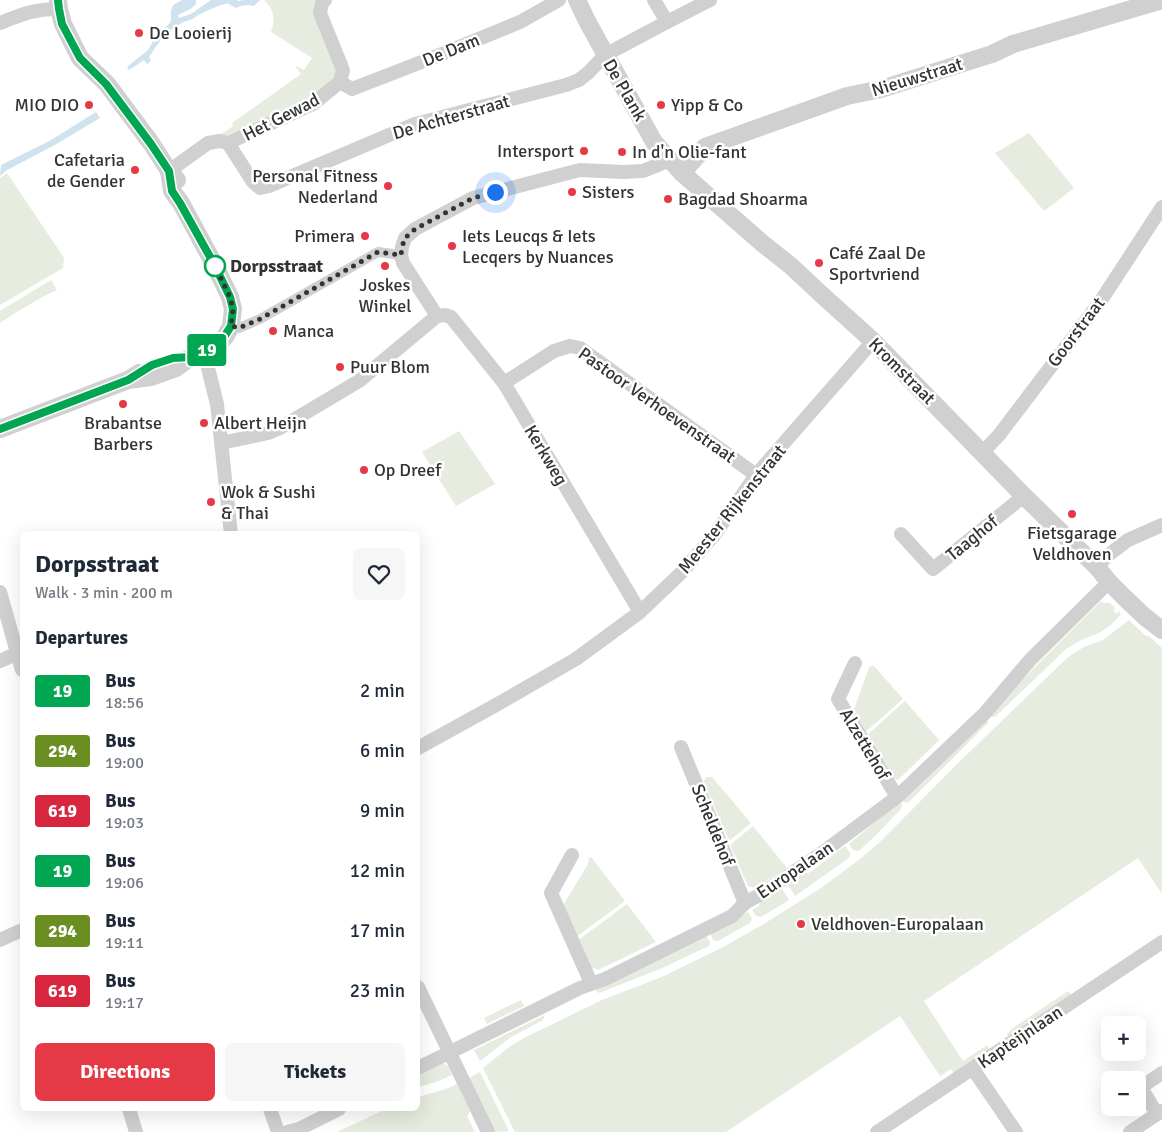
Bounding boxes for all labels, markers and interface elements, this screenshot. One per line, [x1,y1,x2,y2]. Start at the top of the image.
place label: De Looierij [149,22,232,44]
marker: De Looierij [133,27,145,39]
street label: De Dam [419,29,483,71]
street label: Nieuwstraat [869,53,965,101]
street label: De Plank [598,55,652,125]
street label: Het Gewad [239,88,323,146]
street label: De Achterstraat [390,90,512,144]
place label: MIO DIO [15,94,79,116]
place label: Yipp & Co [671,94,743,116]
marker: MIO DIO [83,99,95,111]
marker: Yipp & Co [655,99,667,111]
place label: Intersport [497,140,574,162]
place label: In d'n Olie-fant [632,141,747,163]
marker: Intersport [578,145,590,157]
marker: In d'n Olie-fant [616,146,628,158]
place label: Cafetaria de Gender [47,149,125,192]
marker: Cafetaria de Gender [129,164,141,176]
place label: Personal Fitness Nederland [252,165,378,208]
marker: Personal Fitness Nederland [382,180,394,192]
your location [483,180,508,205]
place label: Sisters [582,181,635,203]
marker: Sisters [566,186,578,198]
place label: Bagdad Shoarma [678,188,808,210]
marker: Bagdad Shoarma [662,193,674,205]
place label: Primera [294,225,355,247]
place label: Iets Leucqs & Iets Lecqers by Nuances [462,225,614,268]
marker: Primera [359,230,371,242]
marker: Iets Leucqs & Iets Lecqers by Nuances [446,240,458,252]
place label: Café Zaal De Sportvriend [829,242,926,285]
marker: Dorpsstraat [204,255,226,277]
place label: Dorpsstraat [230,255,323,277]
marker: Café Zaal De Sportvriend [813,257,825,269]
marker: Joskes Winkel [379,260,391,272]
place label: Joskes Winkel [359,274,411,317]
street label: Goorstraat [1043,293,1109,371]
place label: Manca [283,320,334,342]
marker: Manca [267,325,279,337]
street label: Kromstraat [864,333,940,409]
line badge: 19 [184,334,230,366]
text: 19 [197,339,217,361]
street label: Pastoor Verhoevenstraat [574,342,740,468]
place label: Puur Blom [350,356,430,378]
marker: Puur Blom [334,361,346,373]
marker: Brabantse Barbers [117,398,129,410]
place label: Brabantse Barbers [84,412,162,455]
place label: Albert Heijn [214,412,307,434]
marker: Albert Heijn [198,417,210,429]
street label: Kerkweg [519,421,573,489]
street label: Meester Rijkenstraat [673,440,791,578]
place label: Op Dreef [374,459,442,481]
marker: Op Dreef [358,464,370,476]
place label: Wok & Sushi & Thai [221,481,316,524]
marker: Wok & Sushi & Thai [205,496,217,508]
marker: Fietsgarage Veldhoven [1066,508,1078,520]
street label: Taaghof [942,510,1003,566]
place label: Fietsgarage Veldhoven [1027,522,1117,565]
button: heart [353,548,405,600]
text: Dorpsstraat [35,549,159,579]
text: Walk · 3 min · 200 m [35,583,173,603]
text: Departures [35,626,128,650]
text: Bus [105,669,136,693]
text: 2 min [360,679,405,703]
text: 19 [53,680,72,702]
text: 18:56 [105,693,144,713]
street label: Alzettehof [835,704,895,785]
text: Bus [105,729,136,753]
text: 6 min [360,739,405,763]
text: 294 [48,740,77,762]
text: 19:00 [105,753,144,773]
street label: Scheldehof [687,781,740,870]
text: Bus [105,789,136,813]
text: 9 min [360,799,405,823]
text: 619 [48,800,77,822]
text: 19:03 [105,813,144,833]
street label: Europalaan [753,836,837,904]
text: Bus [105,849,136,873]
text: 12 min [350,859,405,883]
text: 19 [53,860,72,882]
text: 19:06 [105,873,144,893]
text: Bus [105,909,136,933]
place label: Veldhoven-Europalaan [811,913,984,935]
marker: Veldhoven-Europalaan [795,918,807,930]
text: 17 min [350,919,405,943]
text: 294 [48,920,77,942]
text: 19:11 [105,933,144,953]
text: Bus [105,969,136,993]
text: 23 min [350,979,405,1003]
text: 619 [48,980,77,1002]
text: 19:17 [105,993,144,1013]
street label: Kapteijnlaan [973,1001,1067,1073]
map controls [1101,1016,1146,1116]
button: + [1101,1016,1146,1061]
button: Directions [35,1043,215,1101]
button: Tickets [225,1043,405,1101]
button: − [1101,1071,1146,1116]

